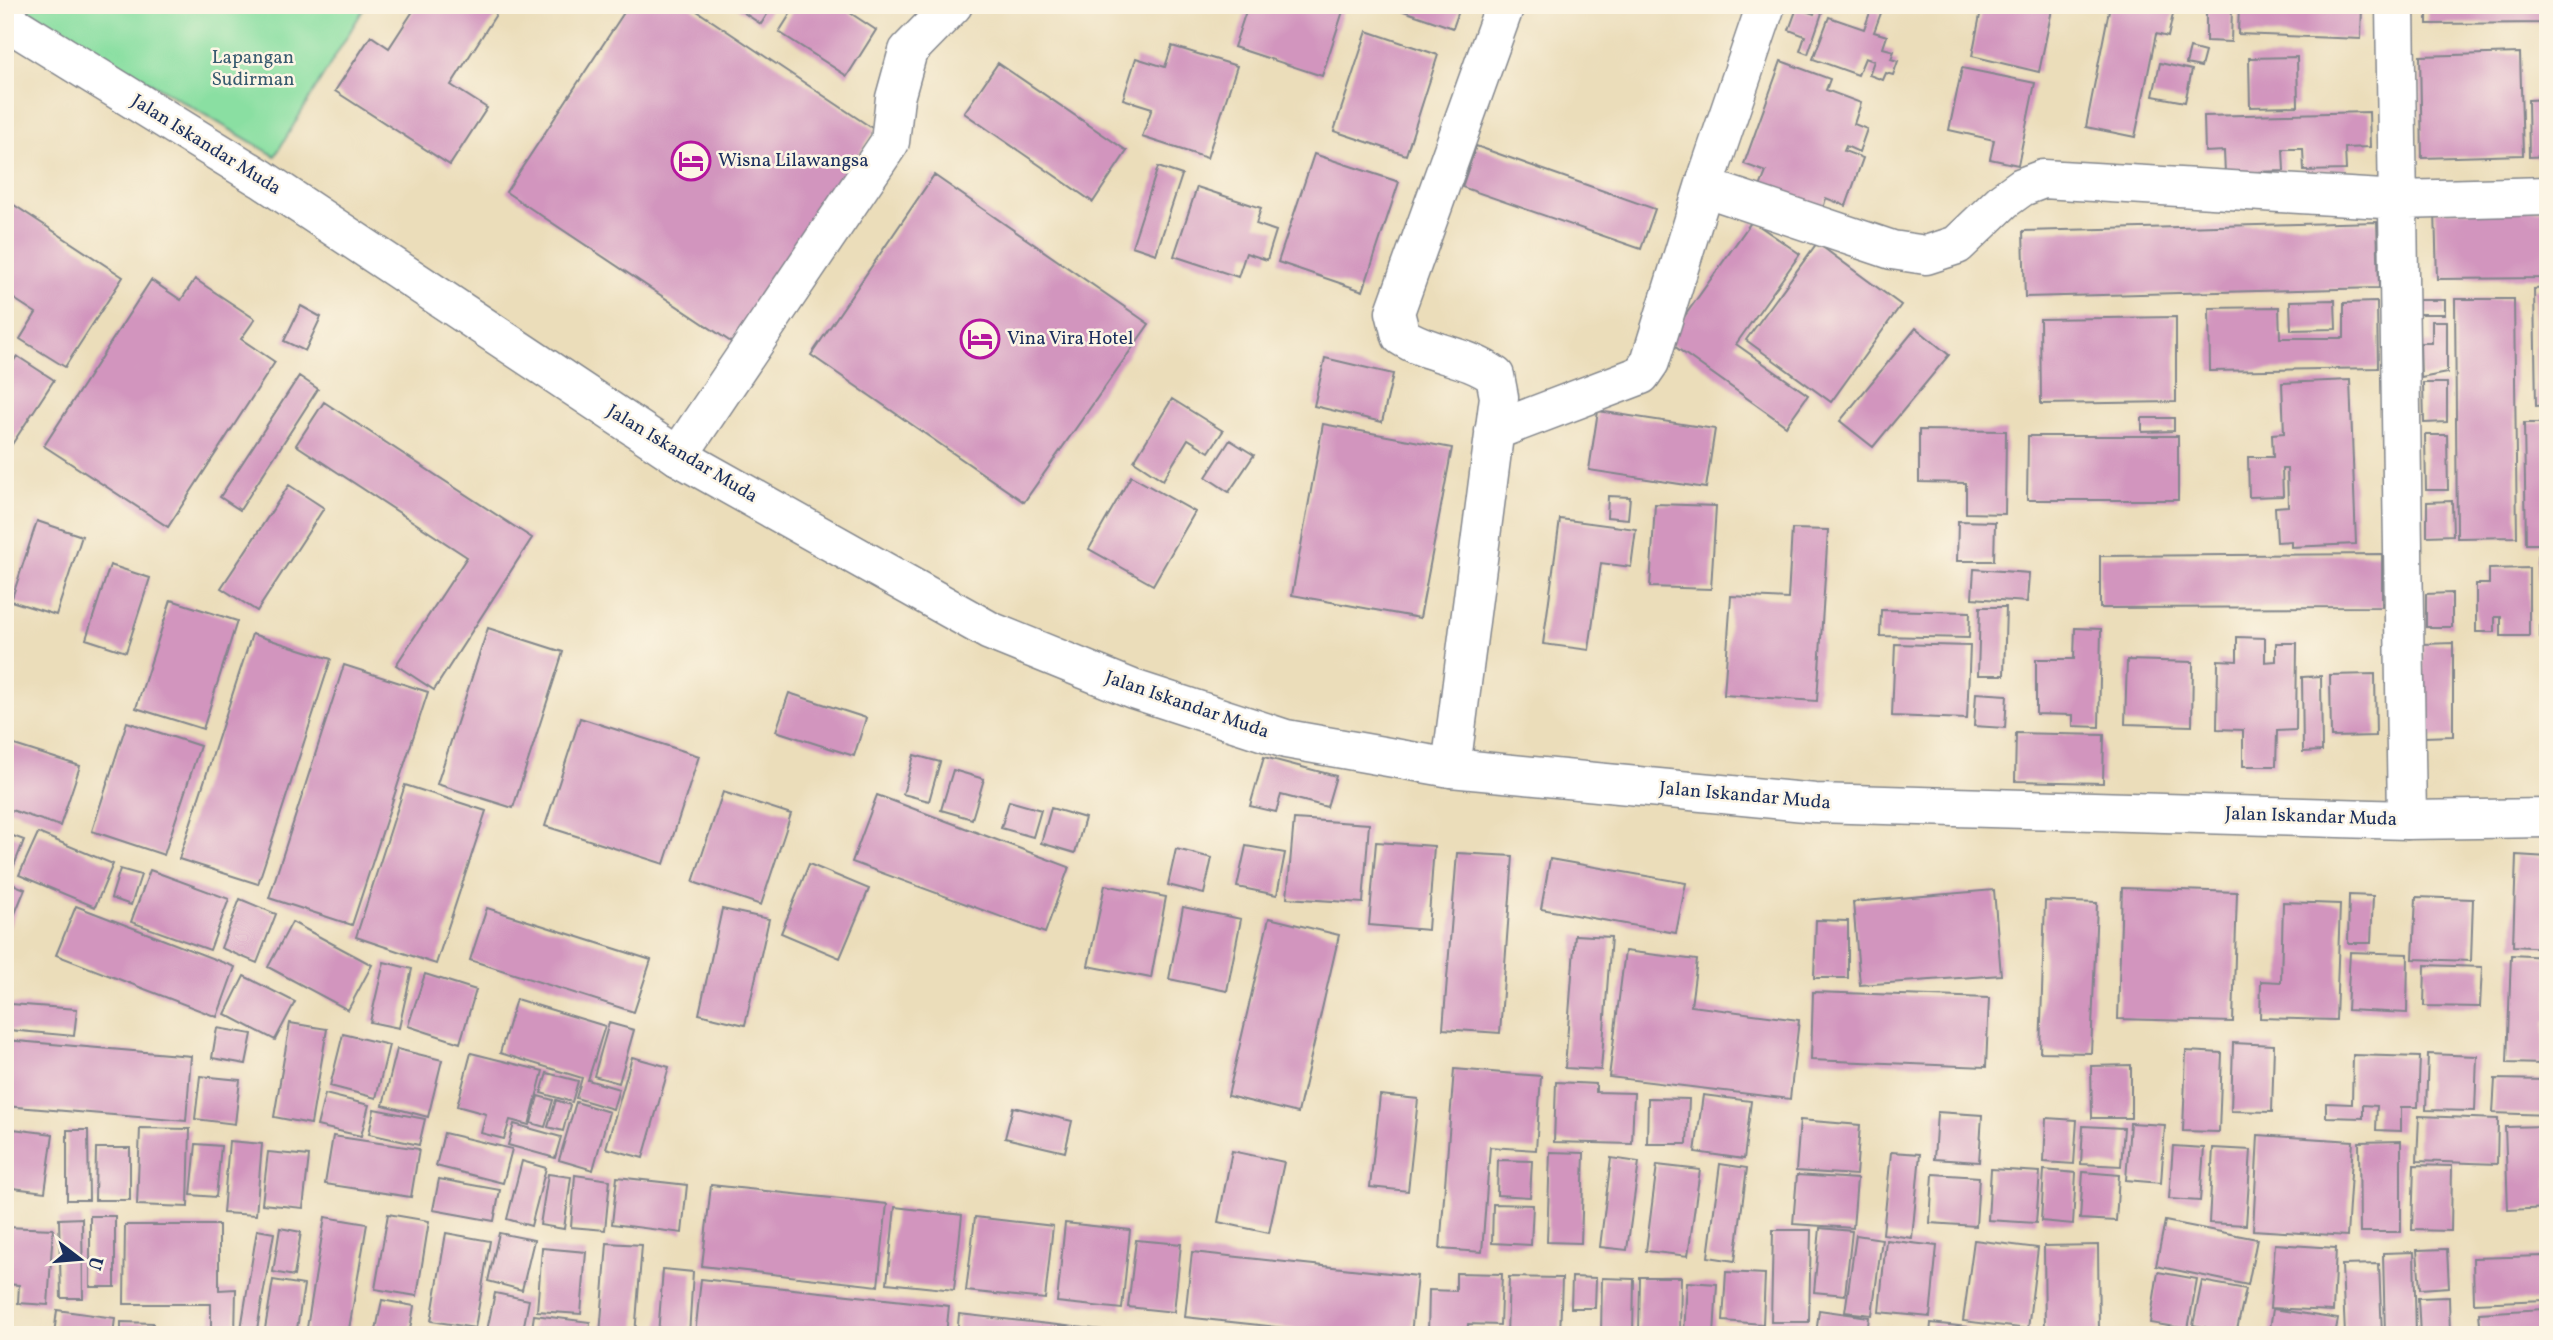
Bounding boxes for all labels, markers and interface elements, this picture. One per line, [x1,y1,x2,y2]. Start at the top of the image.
park label: Lapangan Sudirman [211,45,295,93]
street label: Jalan Iskandar Muda [126,88,286,202]
hotel icon: Wisna Lilawangsa [670,140,712,182]
place label: Wisna Lilawangsa [718,148,869,174]
hotel icon: Vina Vira Hotel [959,318,1001,360]
place label: Vina Vira Hotel [1007,326,1134,352]
street label: Jalan Iskandar Muda [602,399,762,509]
street label: Jalan Iskandar Muda [1101,665,1273,745]
street label: Jalan Iskandar Muda [1658,776,1832,816]
street label: Jalan Iskandar Muda [2225,801,2397,833]
north arrow [46,1224,116,1294]
text: U [80,1253,109,1273]

